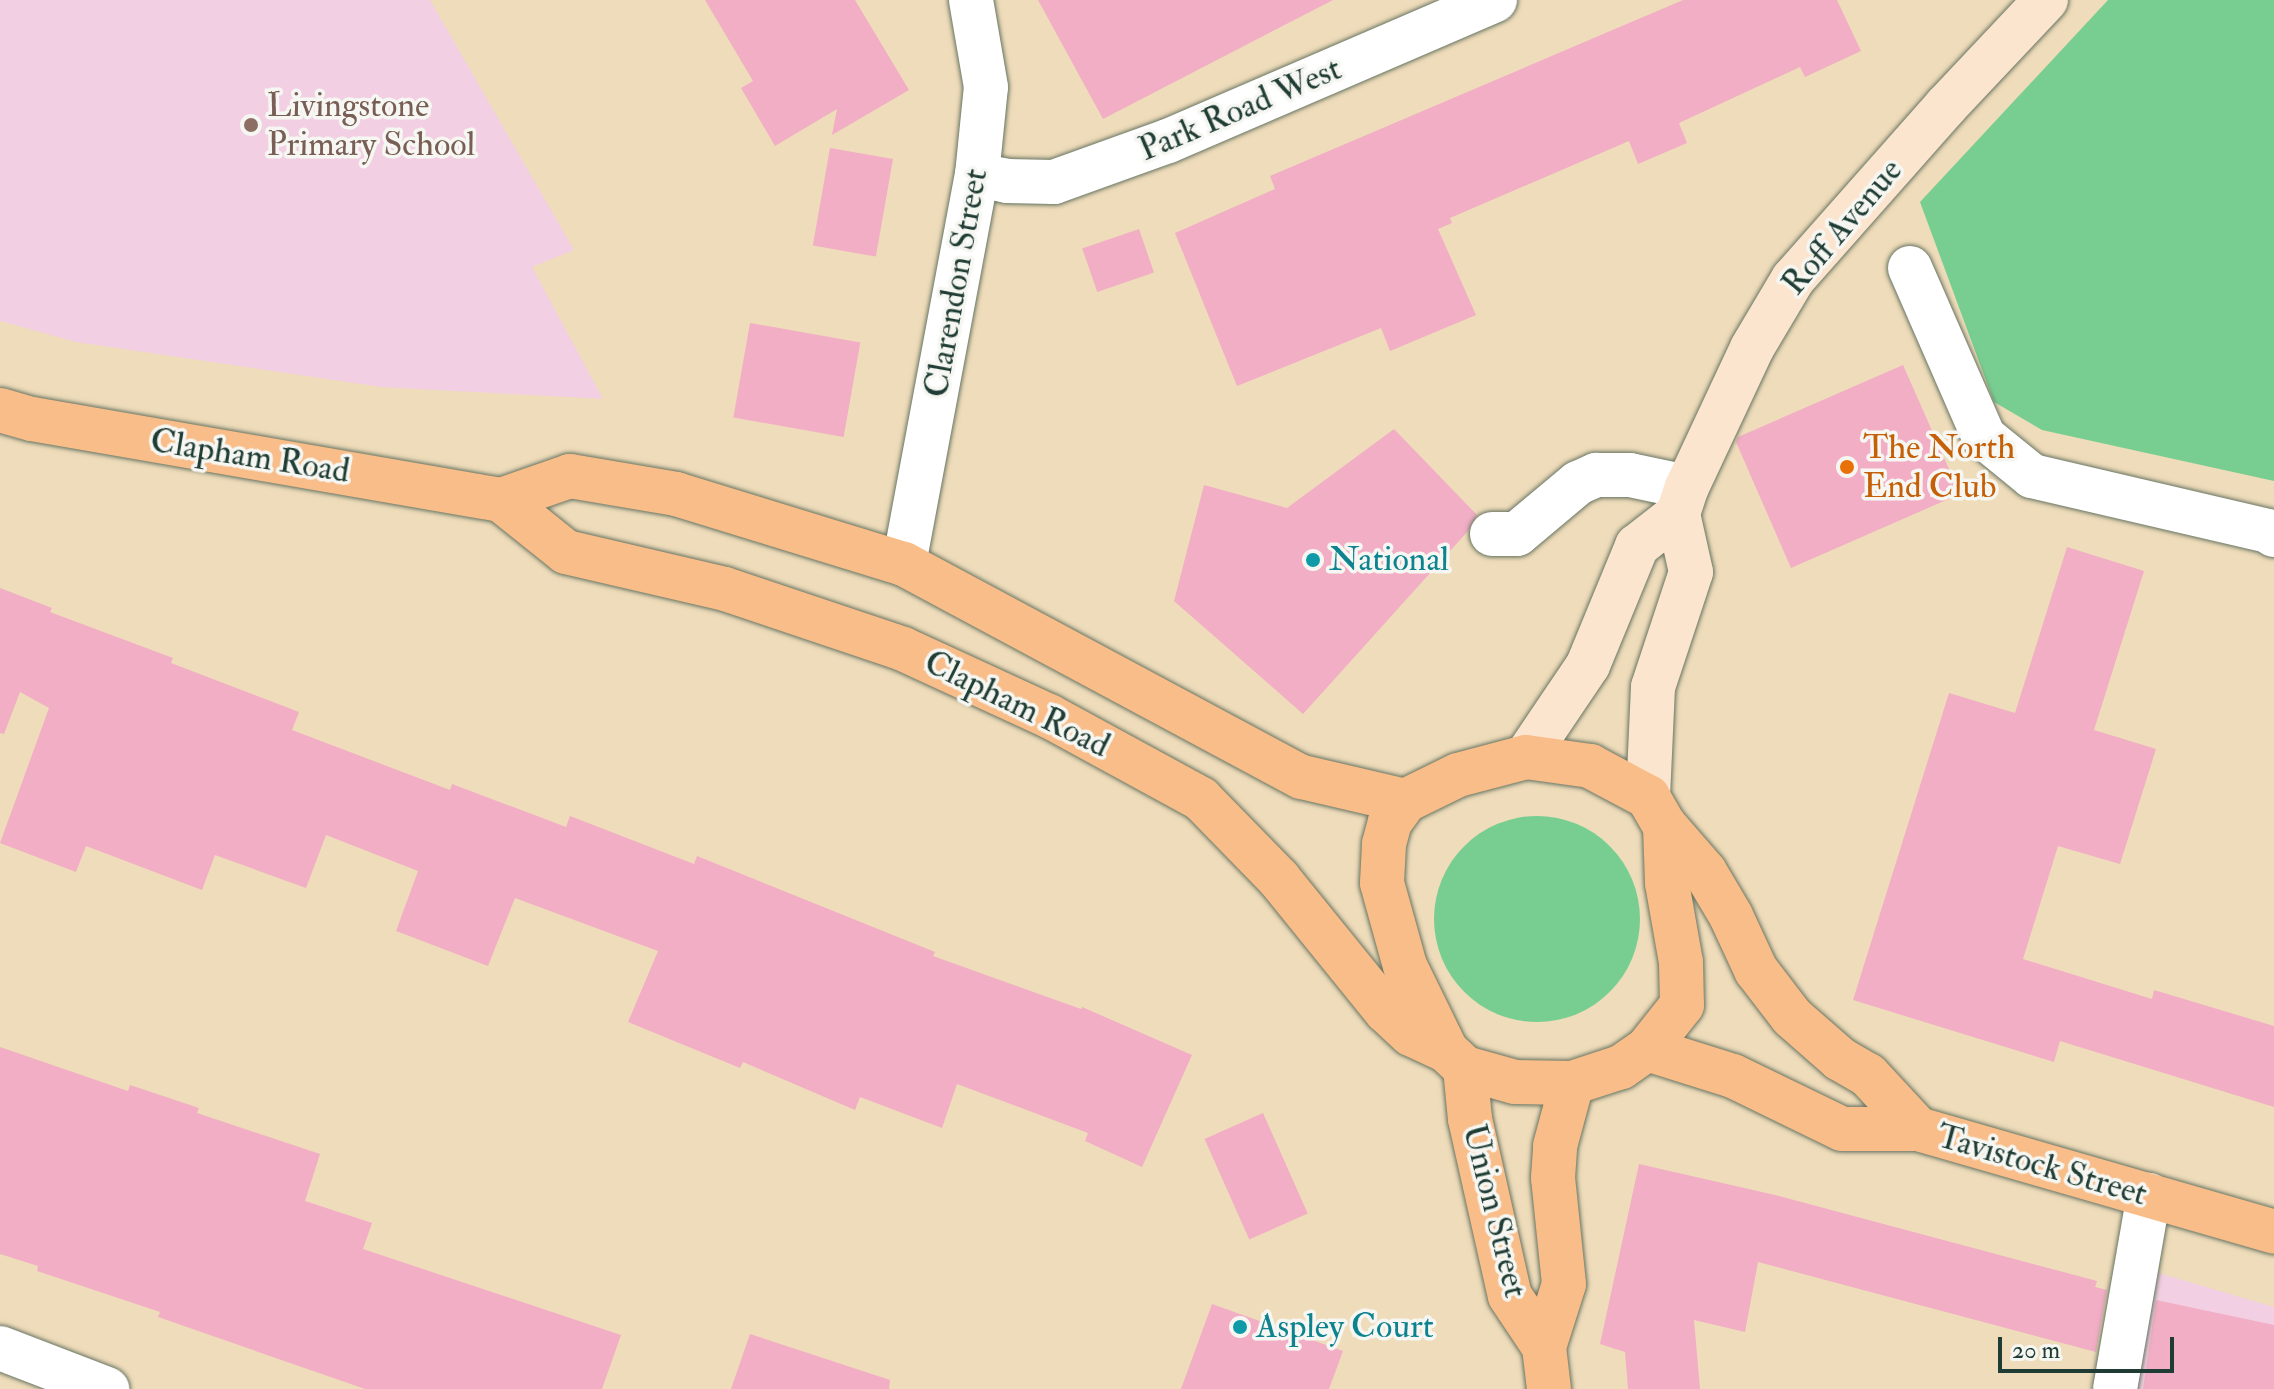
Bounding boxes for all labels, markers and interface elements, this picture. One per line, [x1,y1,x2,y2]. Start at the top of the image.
street label: Park Road West [1133,48,1347,170]
place label: Livingstone Primary School [267,85,475,164]
marker: Livingstone Primary School [242,116,260,134]
street label: Roff Avenue [1773,151,1911,303]
street label: Clarendon Street [916,165,996,401]
street label: Clapham Road [148,420,352,492]
place label: The North End Club [1863,427,2015,506]
marker: The North End Club [1838,458,1856,476]
place label: National [1329,540,1449,580]
marker: National [1304,551,1322,569]
street label: Clapham Road [918,642,1116,766]
street label: Tavistock Street [1932,1116,2152,1214]
street label: Union Street [1454,1120,1536,1302]
place label: Aspley Court [1256,1307,1434,1347]
marker: Aspley Court [1231,1318,1249,1336]
scale bar [2002,1321,2178,1371]
text: 20 m [2012,1335,2060,1366]

